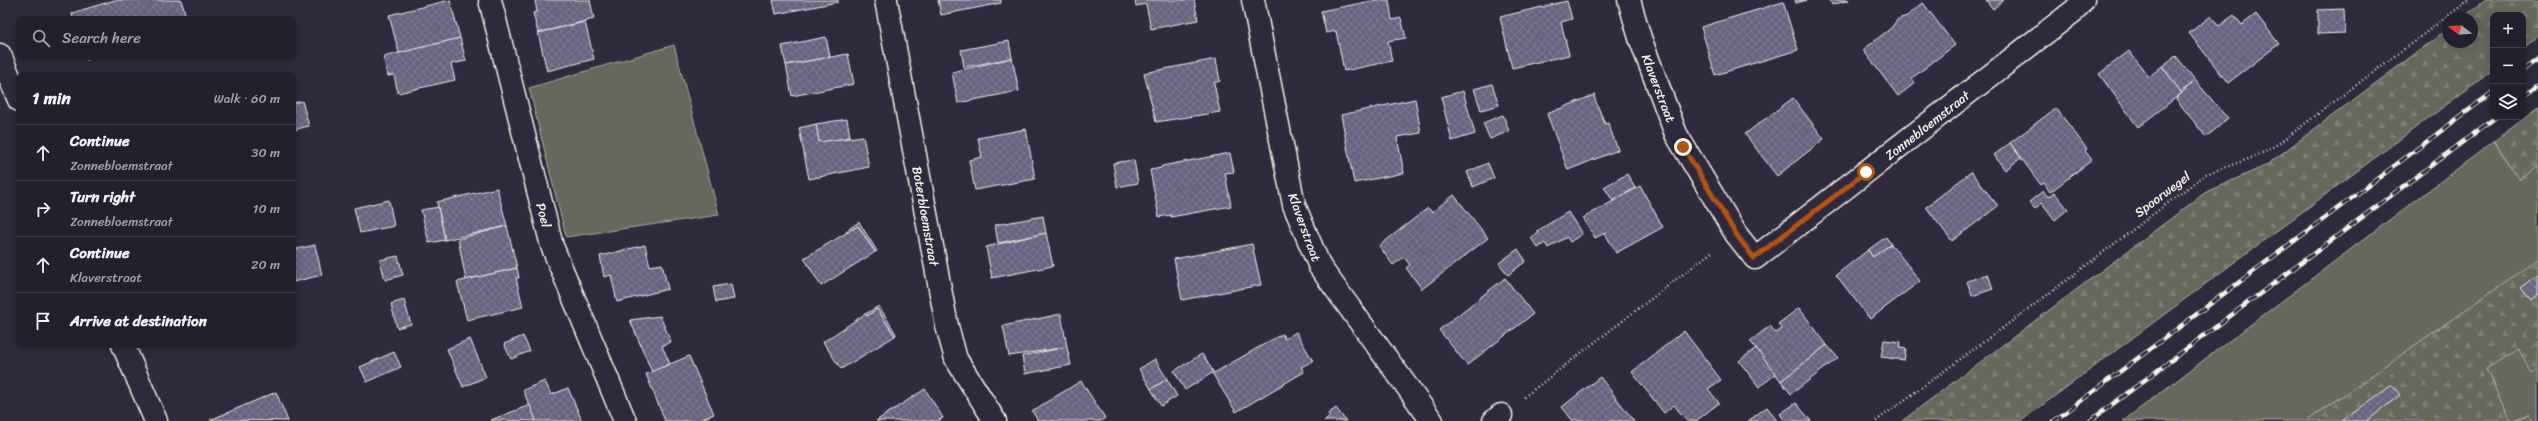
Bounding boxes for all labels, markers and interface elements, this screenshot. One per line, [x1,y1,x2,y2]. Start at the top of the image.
north arrow [2442,12,2478,48]
map controls [2490,12,2526,120]
button: + [2490,12,2526,48]
search box [16,16,296,60]
text: Search here [62,25,141,51]
icon: search [30,27,52,49]
button: − [2490,48,2526,84]
street label: Klaverstraat [1635,50,1682,126]
text: 1 min [32,83,71,113]
street label: Zonnebloemstraat [1880,84,1975,166]
button: layers [2490,84,2526,120]
text: Walk · 60 m [214,87,280,110]
text: Continue [70,128,130,154]
route end [1674,138,1692,156]
text: 30 m [251,141,280,164]
icon: ahead [32,142,54,164]
text: Zonnebloemstraat [70,154,173,177]
route start [1857,163,1875,181]
street label: Boterbloemstraat [905,164,946,269]
street label: Spoorwegel [2129,165,2196,223]
text: Turn right [70,184,135,210]
street label: Klaverstraat [1281,189,1328,265]
text: 10 m [253,197,280,220]
icon: right [32,198,54,220]
street label: Poel [529,200,558,230]
text: Zonnebloemstraat [70,210,173,233]
text: Continue [70,240,130,266]
text: 20 m [251,253,280,276]
icon: ahead [32,254,54,276]
text: Klaverstraat [70,266,142,289]
text: Arrive at destination [70,308,207,334]
icon: arrive [32,310,54,332]

